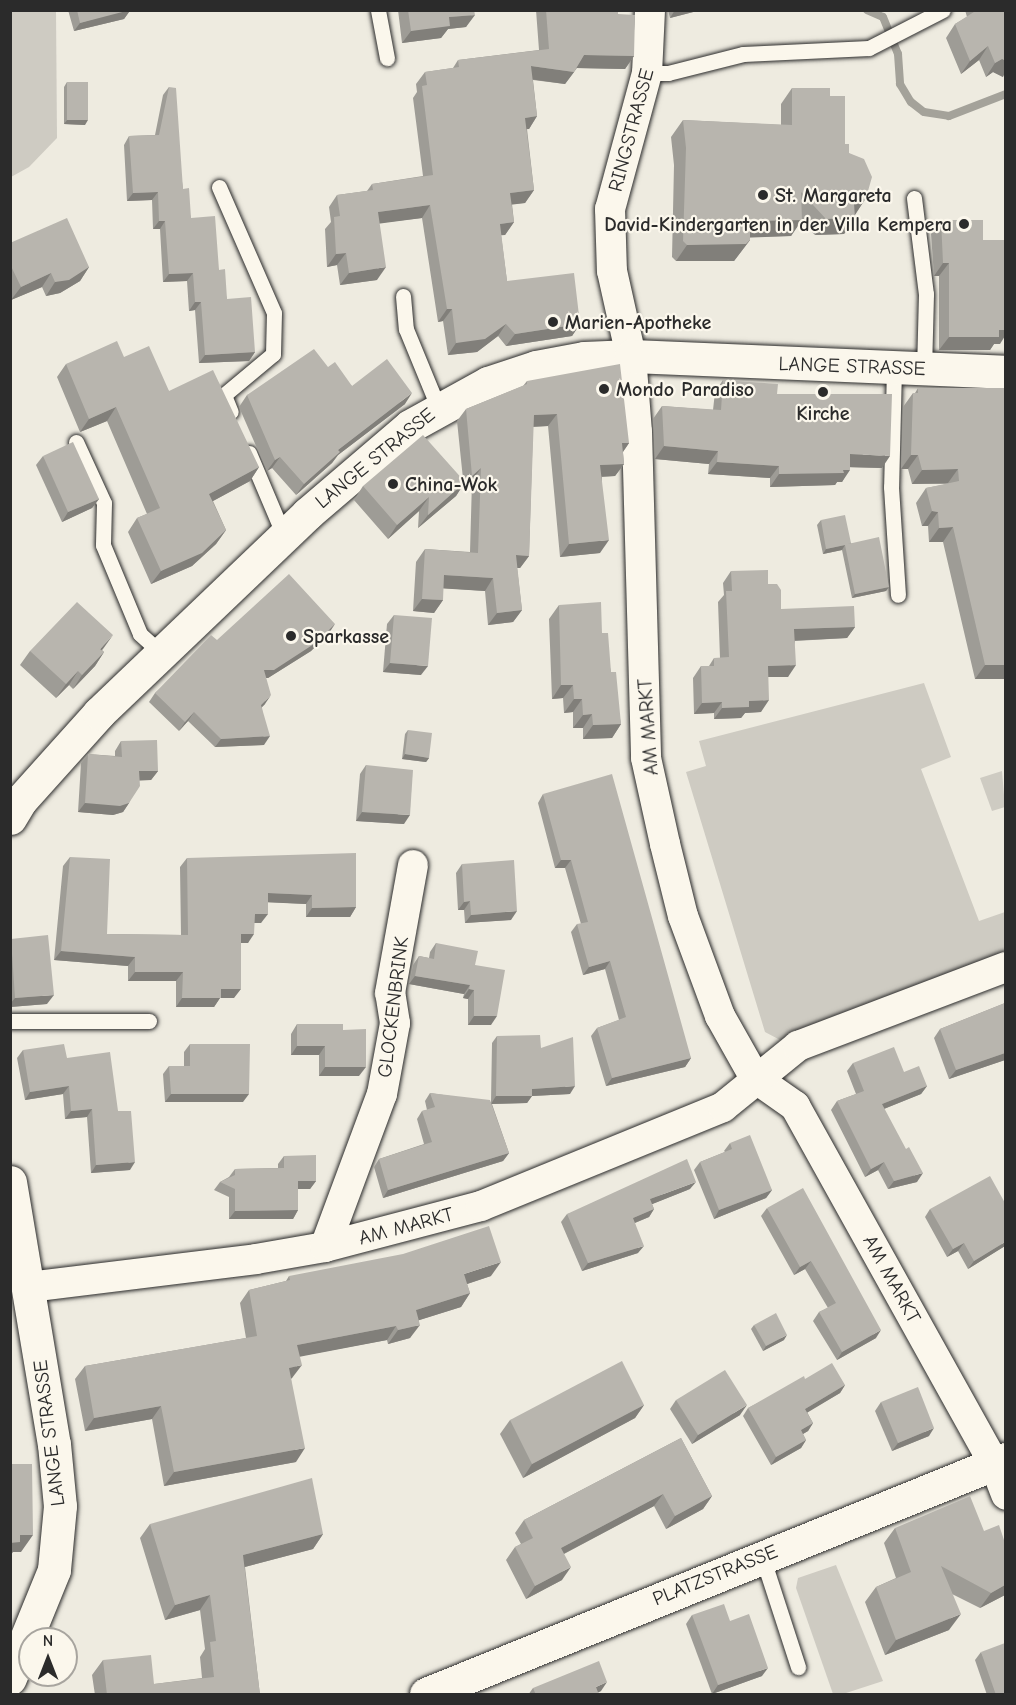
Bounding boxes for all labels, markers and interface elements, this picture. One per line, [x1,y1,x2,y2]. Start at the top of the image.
street label: RINGSTRASSE [603,66,659,194]
place label: St. Margareta [775,183,892,207]
marker: St. Margareta [756,188,770,202]
place label: David-Kindergarten in der Villa Kempera [604,212,952,236]
marker: David-Kindergarten in der Villa Kempera [957,217,971,231]
place label: Marien-Apotheke [565,310,711,334]
marker: Marien-Apotheke [546,315,560,329]
street label: LANGE STRASSE [778,351,926,381]
place label: Mondo Paradiso [616,377,754,401]
marker: Mondo Paradiso [597,382,611,396]
marker: Kirche [816,385,830,399]
place label: Kirche [796,401,850,425]
street label: LANGE STRASSE [310,402,440,514]
place label: China-Wok [405,472,497,496]
marker: China-Wok [386,477,400,491]
place label: Sparkasse [303,624,389,648]
marker: Sparkasse [284,629,298,643]
street label: AM MARKT [633,678,663,776]
street label: GLOCKENBRINK [372,935,414,1079]
street label: AM MARKT [356,1202,456,1250]
street label: AM MARKT [858,1231,926,1327]
street label: LANGE STRASSE [28,1359,70,1507]
street label: PLATZSTRASSE [649,1539,781,1611]
north arrow [18,1627,78,1687]
text: N [43,1632,53,1650]

